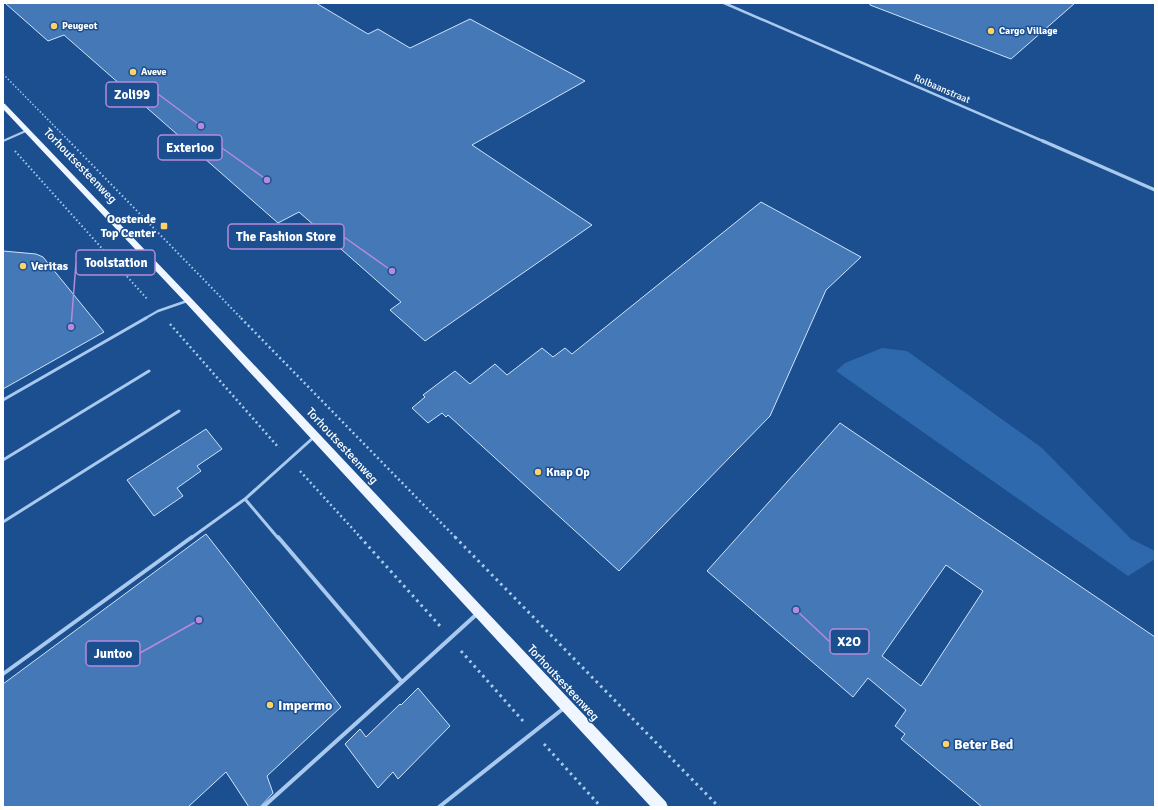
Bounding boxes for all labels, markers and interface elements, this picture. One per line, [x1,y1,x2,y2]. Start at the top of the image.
place label: Peugeot [62,20,98,32]
marker: Peugeot [49,21,59,31]
place label: Cargo Village [999,25,1058,37]
marker: Cargo Village [986,26,996,36]
place label: Aveve [141,66,166,78]
marker: Aveve [128,67,138,77]
street label: Rolbaanstraat [912,72,972,106]
callout: Zoli99 [106,82,158,107]
text: Zoli99 [114,87,150,103]
street label: Torhoutsesteenweg [40,125,120,207]
callout: Exterioo [158,135,222,160]
text: Exterioo [166,140,214,156]
place label: Oostende Top Center [101,212,156,241]
marker: Oostende Top Center [159,221,169,231]
callout: The Fashion Store [228,224,344,249]
text: The Fashion Store [236,229,336,245]
callout: Toolstation [76,250,155,275]
text: Toolstation [85,255,148,271]
place label: Veritas [31,259,69,274]
marker: Veritas [18,261,28,271]
street label: Torhoutsesteenweg [303,405,381,487]
place label: Knap Op [546,465,590,480]
marker: Knap Op [533,467,543,477]
callout: X2O [830,629,869,654]
text: X2O [837,634,861,650]
callout: Juntoo [86,641,140,666]
street label: Torhoutsesteenweg [524,642,602,724]
text: Juntoo [94,646,133,662]
place label: Impermo [278,697,332,714]
marker: Impermo [265,700,275,710]
place label: Beter Bed [954,736,1014,753]
marker: Beter Bed [941,739,951,749]

